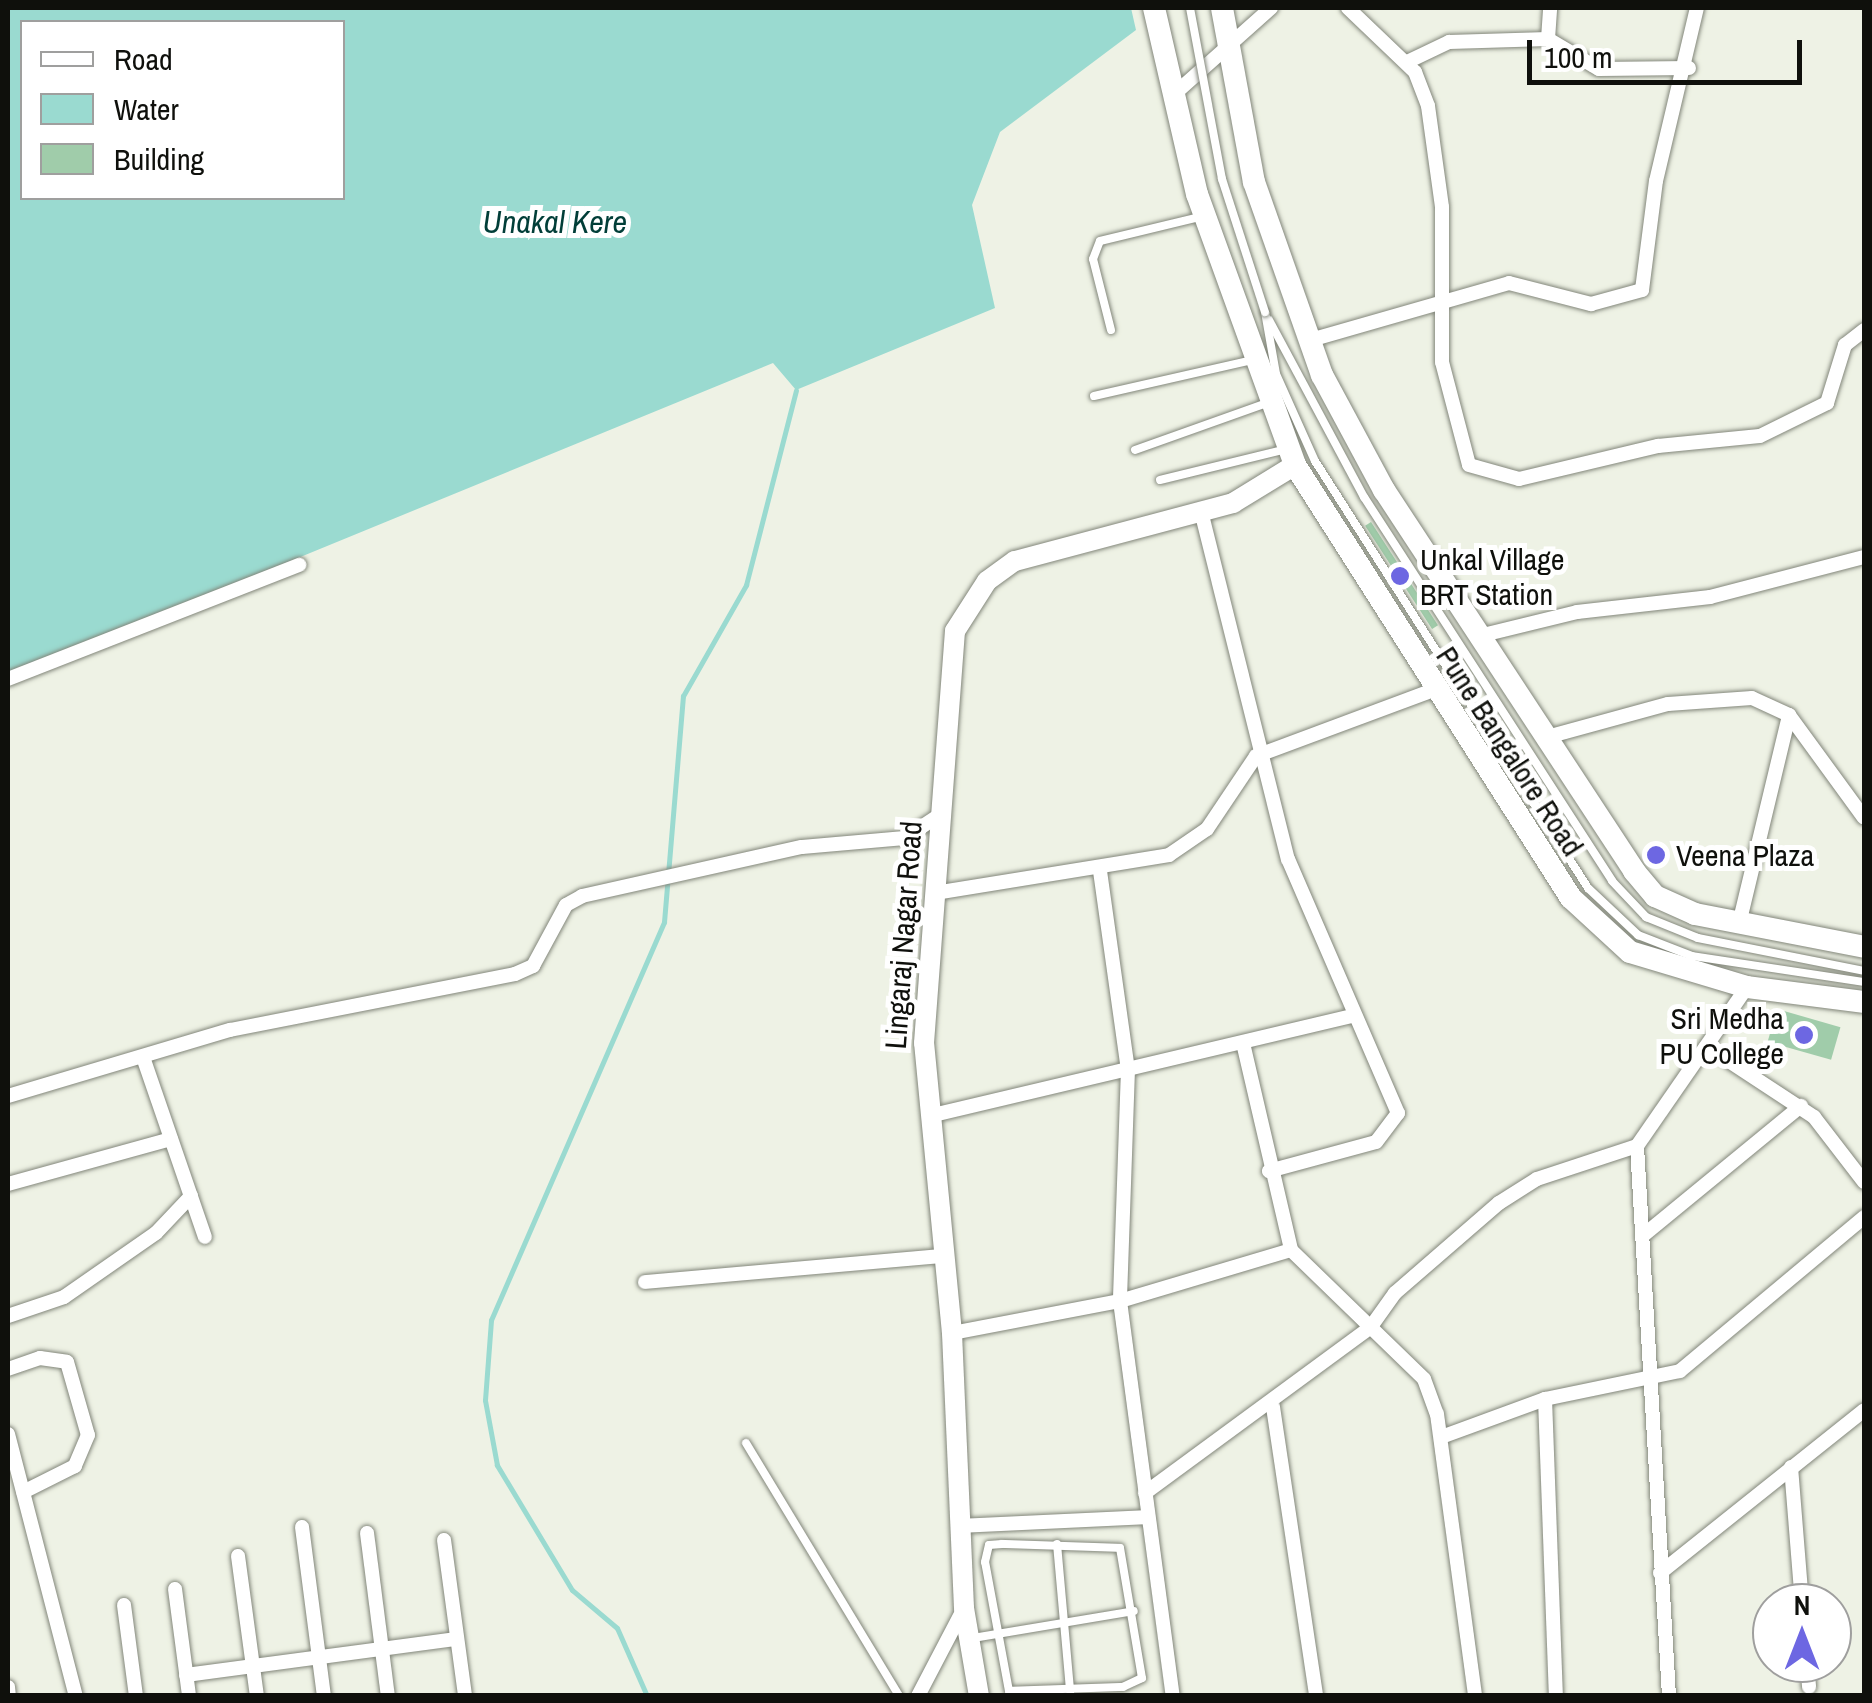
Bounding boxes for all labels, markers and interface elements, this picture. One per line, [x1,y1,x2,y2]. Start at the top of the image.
legend [20,20,345,200]
scale bar [1532,20,1807,82]
text: 100 m [1544,37,1612,77]
text: Road [114,39,173,79]
text: Water [114,89,179,129]
text: Building [114,139,204,179]
water label: Unakal Kere [483,203,627,241]
place label: Unkal Village BRT Station [1420,541,1565,612]
marker: Unkal Village BRT Station [1389,565,1411,587]
street label: Pune Bangalore Road [1429,640,1591,862]
street label: Lingaraj Nagar Road [877,820,929,1050]
place label: Veena Plaza [1676,837,1814,873]
marker: Veena Plaza [1645,844,1667,866]
place label: Sri Medha PU College [1660,1000,1784,1070]
marker: Sri Medha PU College [1793,1024,1815,1046]
north arrow [1752,1583,1852,1683]
text: N [1794,1586,1810,1624]

